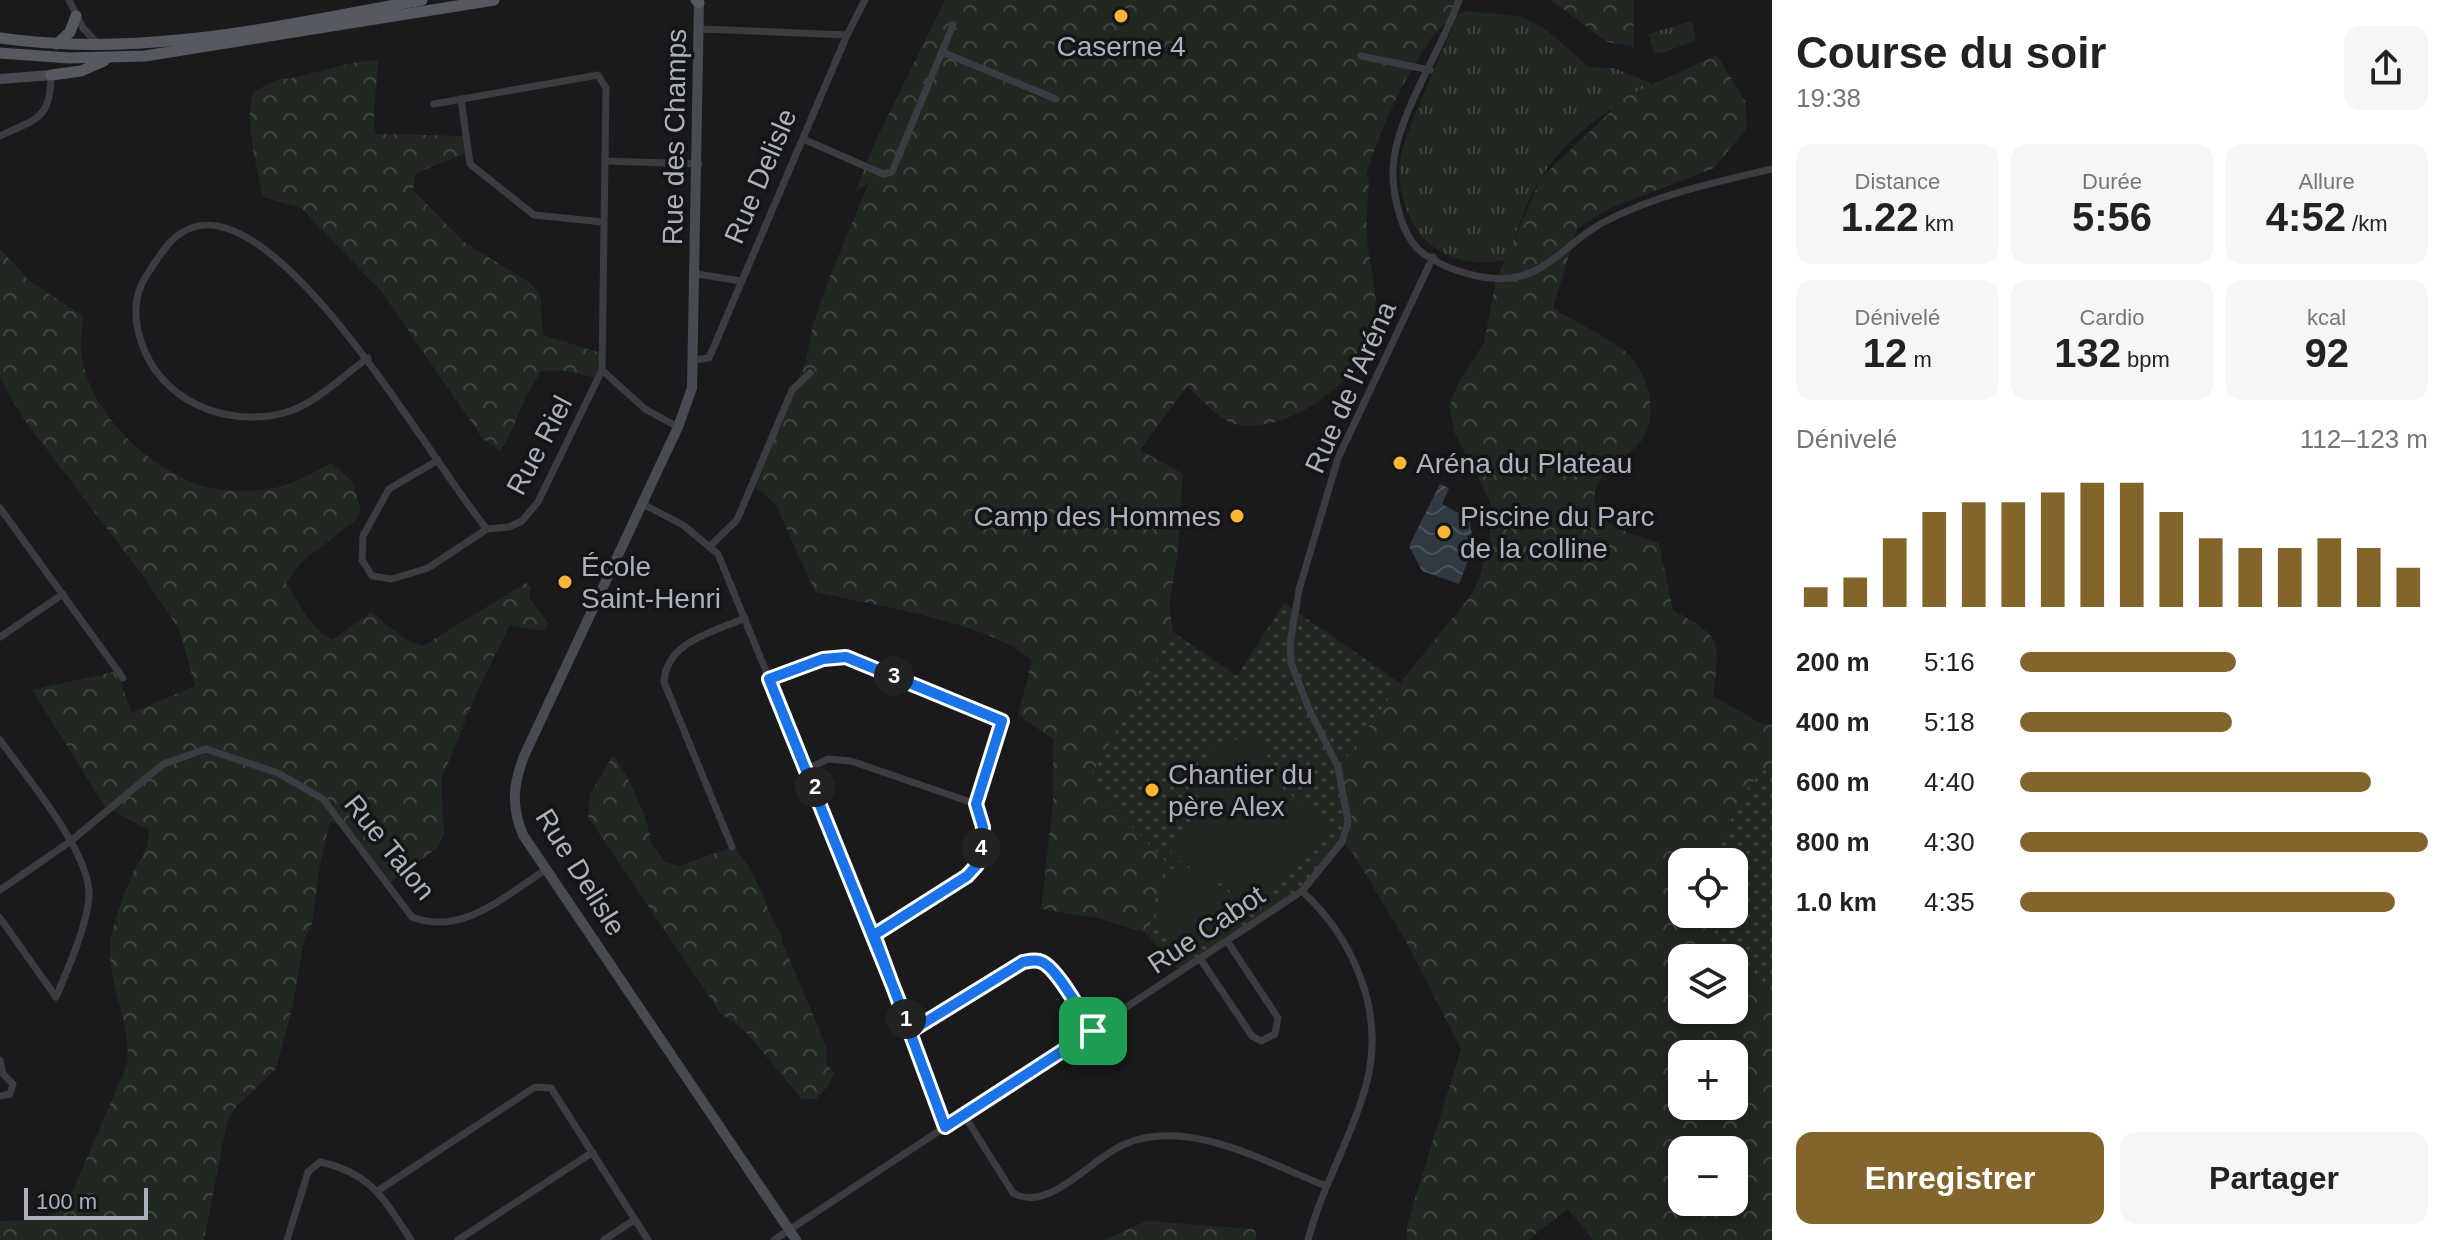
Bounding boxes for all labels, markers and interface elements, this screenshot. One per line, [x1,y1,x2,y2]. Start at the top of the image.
marker: Caserne 4 [1112,7,1130,25]
button: share [2344,26,2428,110]
text: Course du soir [1796,28,2107,77]
street label: Rue des Champs [657,29,692,245]
place label: Caserne 4 [1056,31,1186,62]
text: 19:38 [1796,83,1861,113]
street label: Rue Delisle [718,104,803,248]
text: Distance [1855,169,1940,194]
text: Durée [2082,169,2142,194]
text: Allure [2299,169,2355,194]
text: 1.22 [1841,195,1919,239]
text: 5:56 [2072,195,2152,239]
text: 4:52 [2266,195,2346,239]
text: km [1919,211,1954,236]
text: /km [2346,211,2387,236]
street label: Rue de l'Aréna [1299,296,1402,478]
text: Dénivelé [1855,305,1940,330]
text: Cardio [2080,305,2144,330]
text: kcal [2307,305,2346,330]
text: 12 [1863,331,1907,375]
text: 132 [2054,331,2121,375]
text: 92 [2304,331,2349,375]
text: m [1907,347,1932,372]
text: bpm [2121,347,2170,372]
street label: Rue Riel [501,391,578,500]
text: Dénivelé [1796,424,1897,454]
text: 112–123 m [2300,424,2428,454]
place label: Aréna du Plateau [1416,448,1632,479]
marker: Aréna du Plateau [1391,454,1409,472]
place label: Camp des Hommes [974,501,1221,532]
place label: Piscine du Parc de la colline [1460,501,1655,564]
marker: Camp des Hommes [1228,507,1246,525]
marker: Piscine du Parc de la colline [1435,523,1453,541]
place label: École Saint-Henri [581,551,721,614]
marker: École Saint-Henri [556,573,574,591]
text: 200 m [1796,647,1870,677]
text: 5:16 [1924,647,1975,677]
pin: 3 [874,656,914,696]
text: 3 [888,663,900,688]
text: 400 m [1796,707,1870,737]
text: 5:18 [1924,707,1975,737]
place label: Chantier du père Alex [1168,759,1313,822]
pin: 2 [795,767,835,807]
text: 600 m [1796,767,1870,797]
text: 4:40 [1924,767,1975,797]
text: 2 [809,774,821,799]
marker: Chantier du père Alex [1143,781,1161,799]
street label: Rue Talon [338,789,441,906]
street label: Rue Delisle [529,803,632,941]
text: 800 m [1796,827,1870,857]
text: 4:30 [1924,827,1975,857]
pin: 4 [961,828,1001,868]
text: 4 [975,835,987,860]
map controls [1668,848,1748,1216]
button: locate [1668,848,1748,928]
street label: Rue Cabot [1142,879,1271,980]
text: 1.0 km [1796,887,1877,917]
text: 4:35 [1924,887,1975,917]
button: layers [1668,944,1748,1024]
pin [1059,997,1127,1065]
pin: 1 [886,999,926,1039]
text: 1 [900,1006,912,1031]
icon: arrive [1071,1009,1115,1053]
button: + [1668,1040,1748,1120]
button: Enregistrer [1796,1132,2104,1224]
button: Partager [2120,1132,2428,1224]
button: − [1668,1136,1748,1216]
scale bar [24,1184,148,1220]
text: 100 m [36,1189,97,1214]

